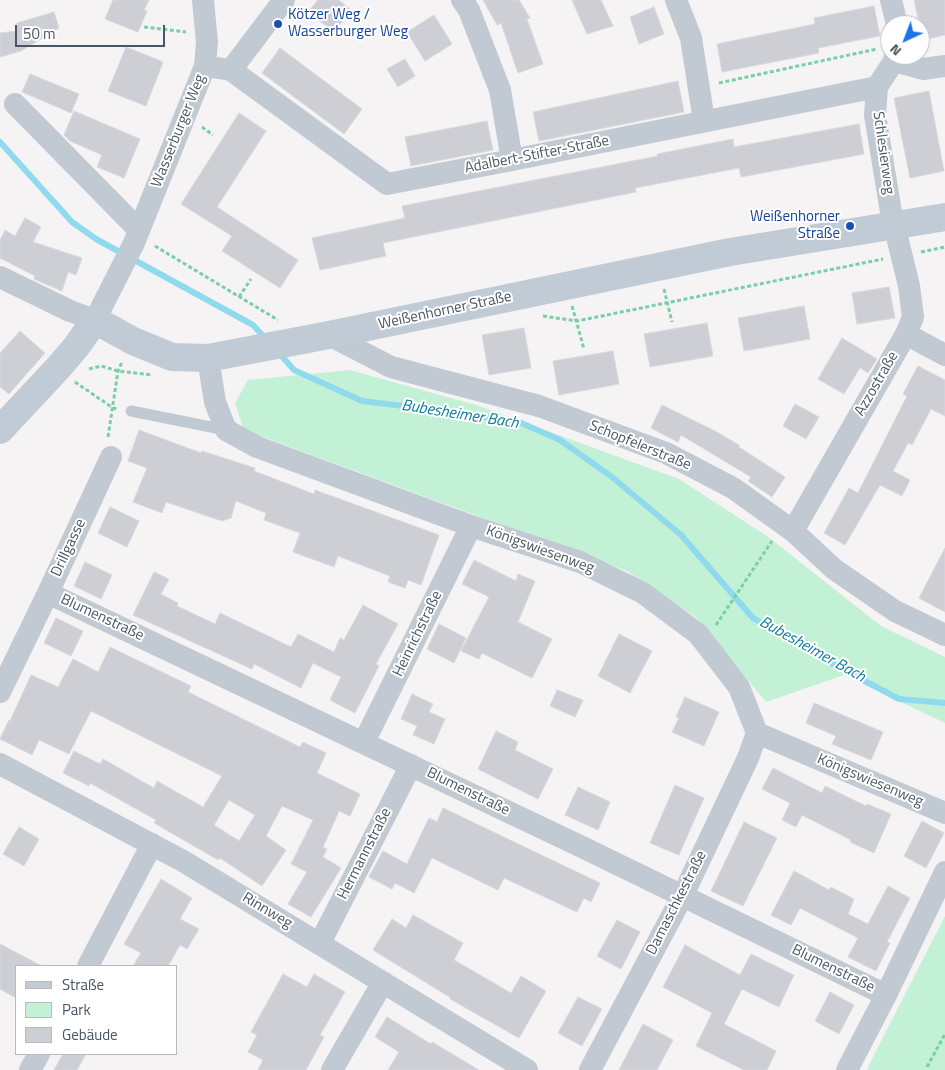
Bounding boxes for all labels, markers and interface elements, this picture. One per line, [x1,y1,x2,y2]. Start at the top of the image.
place label: Kötzer Weg / Wasserburger Weg [288,6,408,41]
scale bar [18,15,168,47]
north arrow [880,15,930,65]
marker: Kötzer Weg / Wasserburger Weg [272,18,284,30]
text: 50 m [23,22,56,45]
text: N [884,40,906,62]
street label: Wasserburger Weg [148,72,210,190]
street label: Schlesierweg [868,110,898,196]
street label: Adalbert-Stifter-Straße [463,132,611,178]
place label: Weißenhorner Straße [750,208,840,243]
marker: Weißenhorner Straße [844,220,856,232]
street label: Weißenhorner Straße [377,288,513,334]
street label: Azzostraße [851,348,903,420]
water label: Bubesheimer Bach [400,396,520,434]
street label: Schopfelerstraße [586,417,694,475]
street label: Drillgasse [48,516,90,580]
street label: Königswiesenweg [484,522,596,578]
street label: Heinrichstraße [389,588,447,680]
street label: Blumenstraße [57,591,147,645]
water label: Bubesheimer Bach [756,613,868,687]
street label: Königswiesenweg [814,751,926,811]
street label: Blumenstraße [424,764,512,820]
street label: Hermannstraße [334,805,396,903]
street label: Damaschkestraße [643,848,711,958]
street label: Rinnweg [239,889,295,933]
street label: Blumenstraße [789,941,877,997]
legend [15,965,178,1055]
text: Straße [62,973,104,996]
text: Park [62,998,91,1021]
text: Gebäude [62,1023,118,1046]

